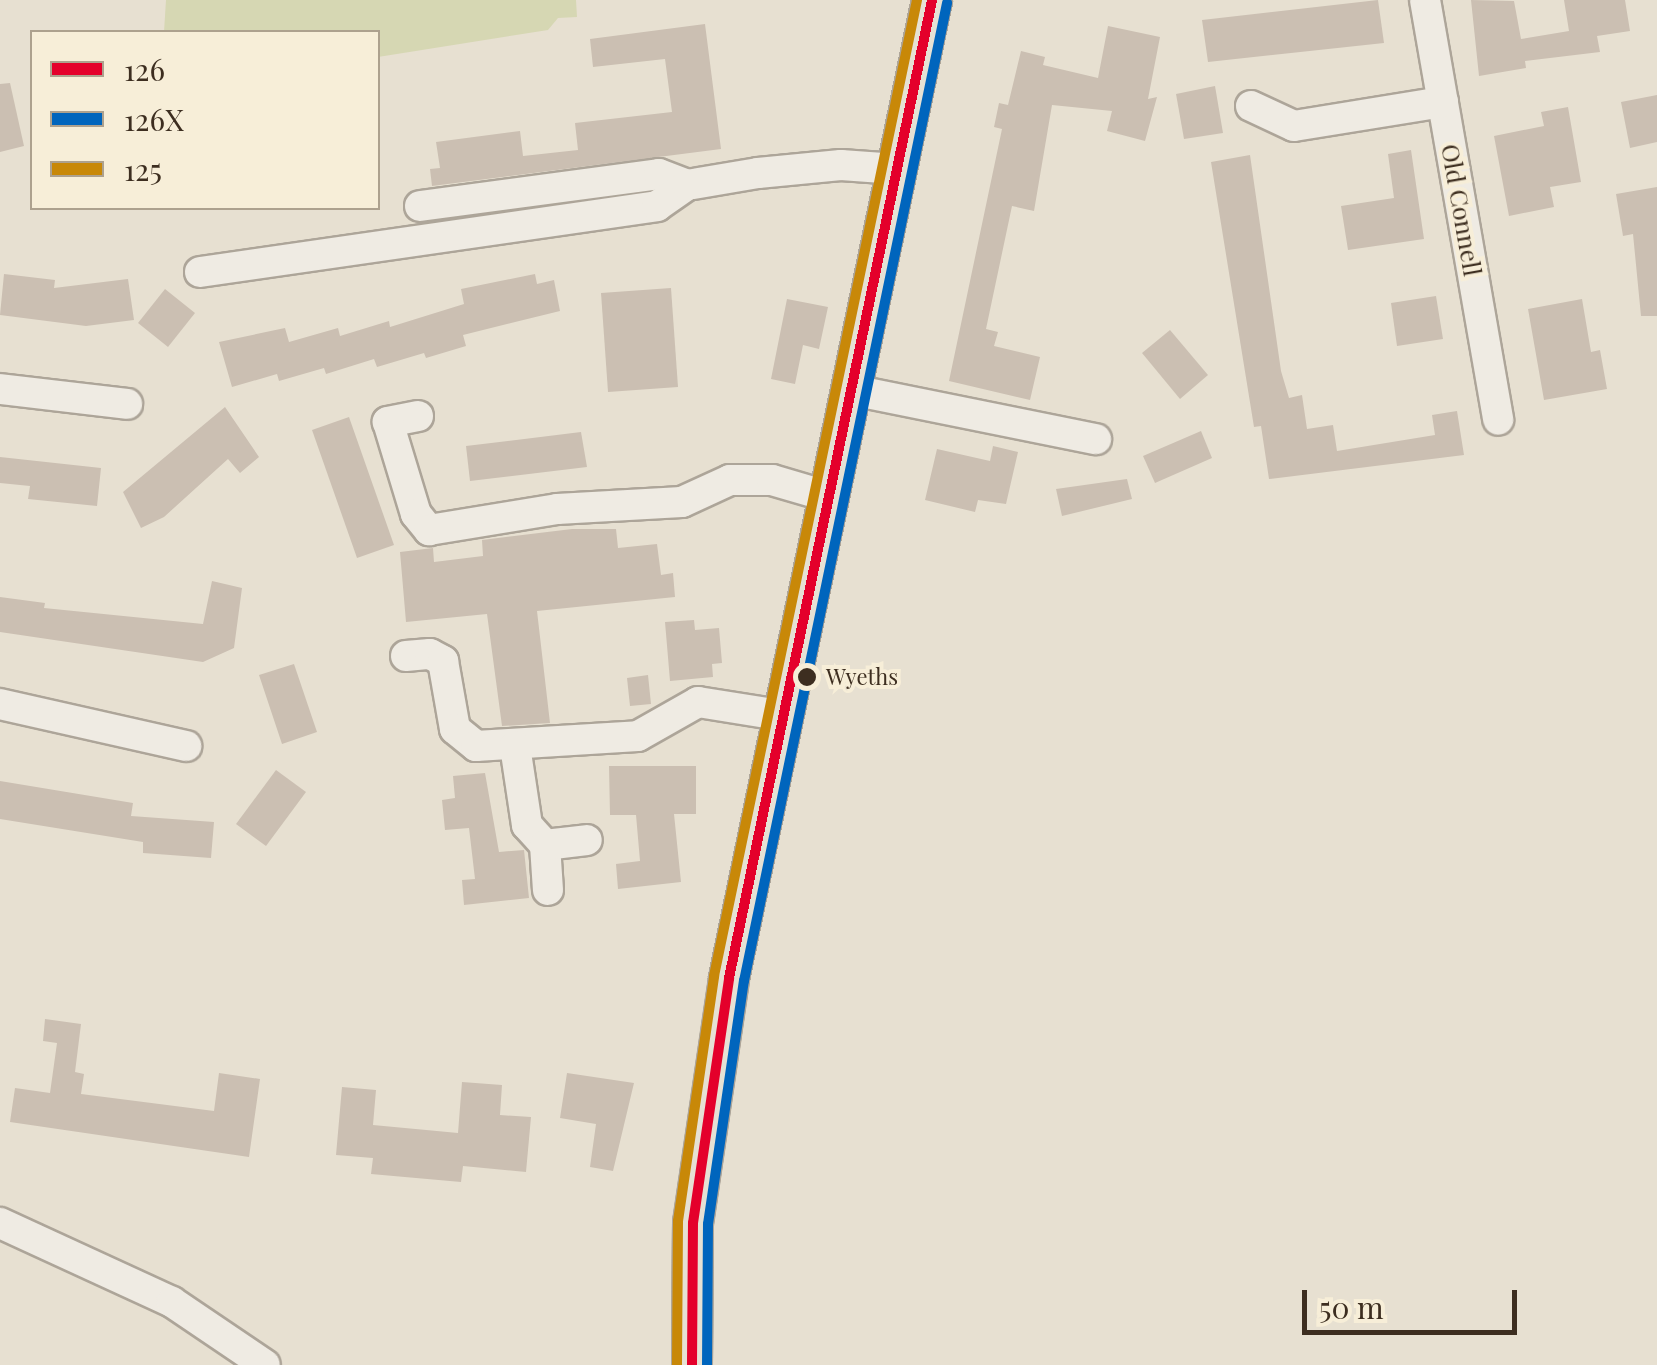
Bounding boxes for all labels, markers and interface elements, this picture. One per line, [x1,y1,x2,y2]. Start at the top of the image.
legend [30,30,380,210]
text: 126 [124,49,165,89]
text: 126X [124,99,184,139]
street label: Old Connell [1436,142,1488,278]
text: 125 [124,149,162,189]
place label: Wyeths [826,664,898,690]
marker: Wyeths [797,667,817,687]
scale bar [1307,1270,1522,1332]
text: 50 m [1319,1287,1384,1327]

